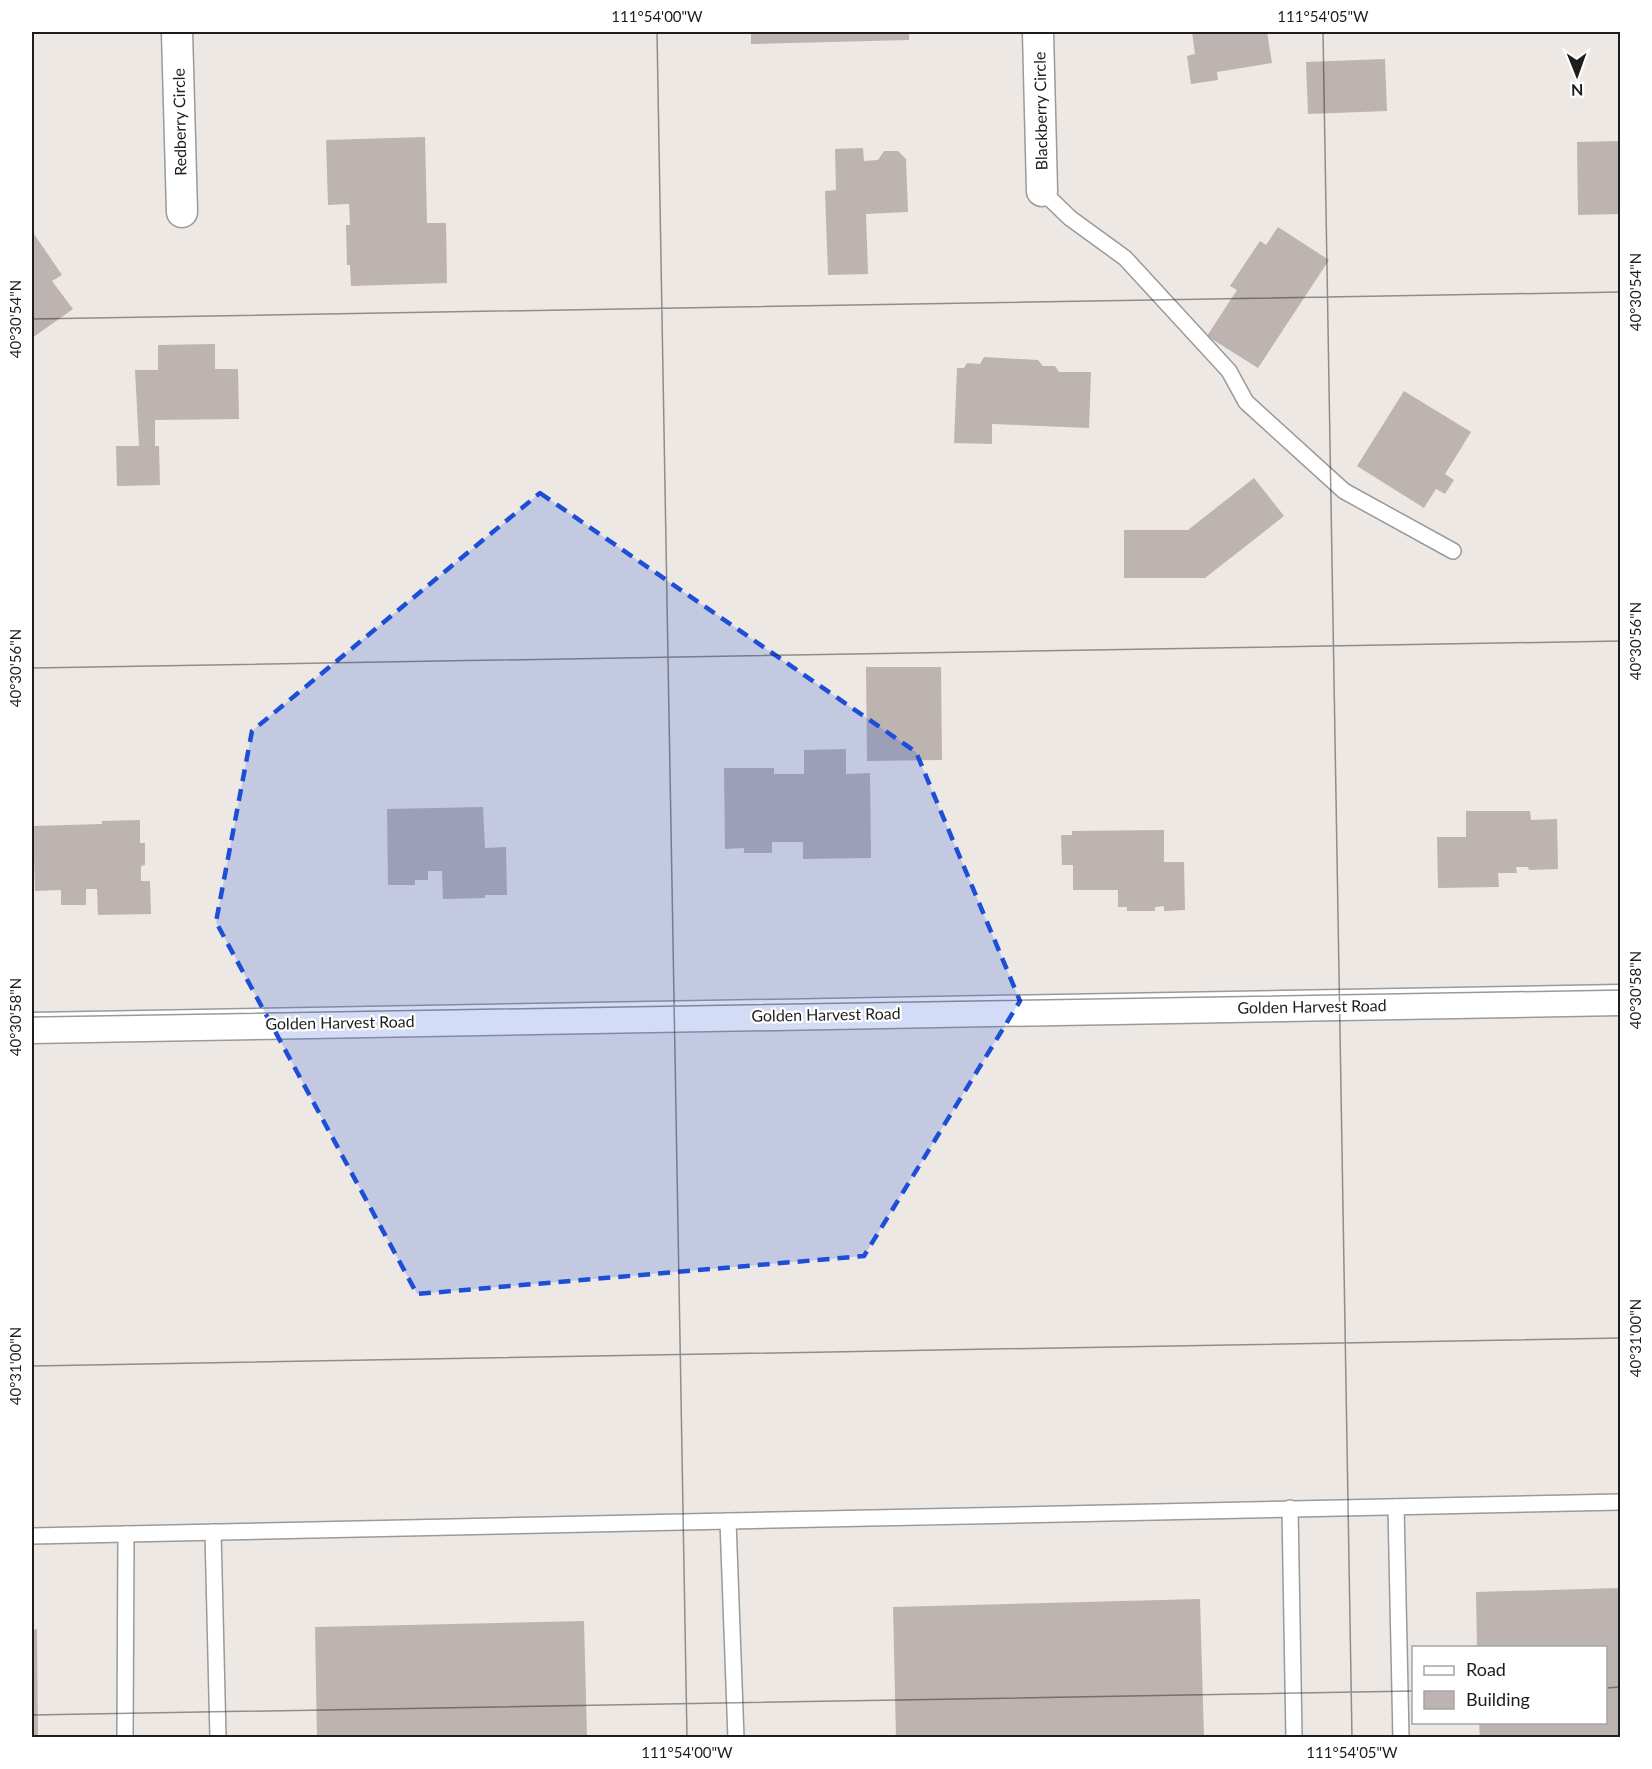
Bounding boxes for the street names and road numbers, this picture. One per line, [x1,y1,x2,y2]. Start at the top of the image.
street label: Blackberry Circle [1029,52,1051,170]
street label: Redberry Circle [169,68,189,176]
street label: Golden Harvest Road [1237,995,1387,1017]
street label: Golden Harvest Road [751,1003,901,1025]
street label: Golden Harvest Road [265,1011,415,1033]

